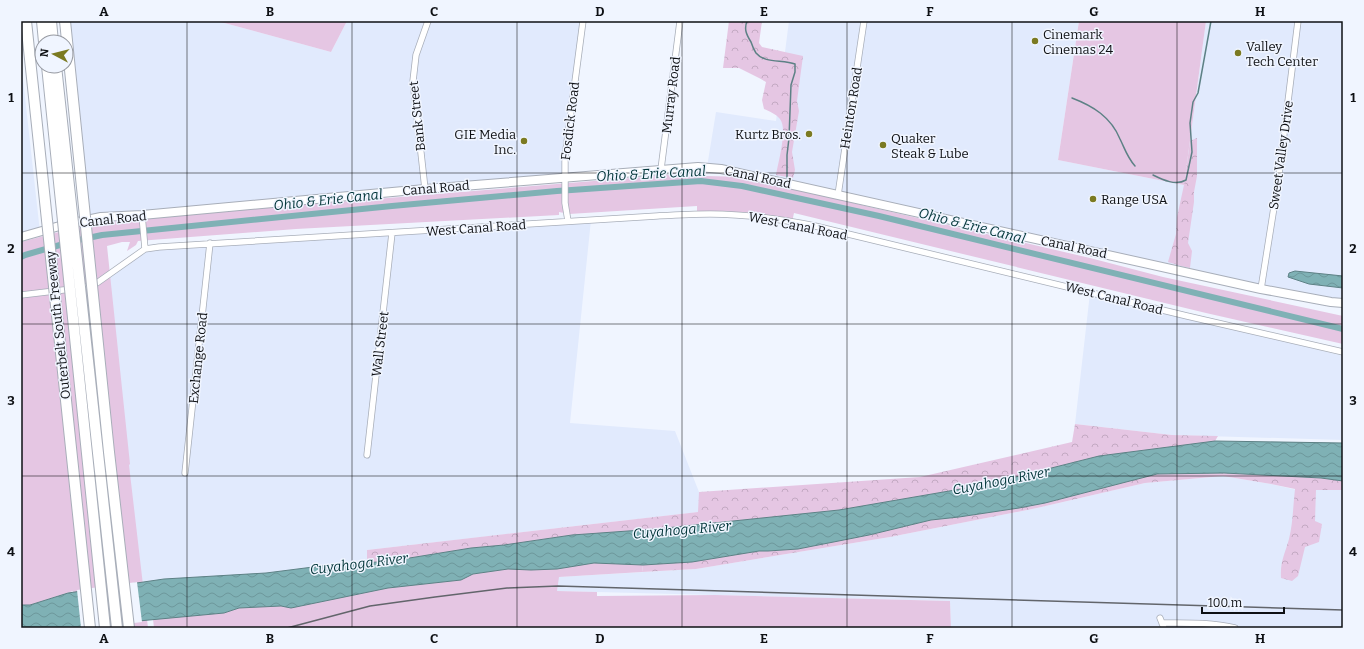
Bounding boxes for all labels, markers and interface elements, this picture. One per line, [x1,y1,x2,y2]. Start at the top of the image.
text: A [99,4,109,19]
text: B [266,4,274,19]
text: C [430,4,438,19]
text: D [595,4,605,19]
text: E [760,4,768,19]
text: F [926,4,934,19]
text: G [1089,4,1099,19]
text: H [1255,4,1265,19]
place label: Cinemark Cinemas 24 [1043,27,1114,57]
north arrow [34,34,74,74]
marker: Cinemark Cinemas 24 [1030,36,1040,46]
place label: Valley Tech Center [1246,39,1318,69]
text: N [38,47,52,58]
marker: Valley Tech Center [1233,48,1243,58]
street label: Murray Road [659,55,683,134]
street label: Heinton Road [837,66,865,150]
street label: Bank Street [406,80,428,152]
street label: Fosdick Road [558,81,582,161]
text: 1 [8,90,14,105]
text: 1 [1350,90,1356,105]
street label: Sweet Valley Drive [1266,100,1296,210]
place label: GIE Media Inc. [454,127,516,157]
place label: Kurtz Bros. [735,127,801,142]
marker: Kurtz Bros. [804,129,814,139]
place label: Quaker Steak & Lube [891,131,969,161]
marker: GIE Media Inc. [519,136,529,146]
marker: Quaker Steak & Lube [878,140,888,150]
water label: Ohio & Erie Canal [596,163,706,185]
street label: Canal Road [723,163,793,191]
street label: Canal Road [402,178,471,198]
water label: Ohio & Erie Canal [273,186,384,214]
place label: Range USA [1101,192,1169,207]
marker: Range USA [1088,194,1098,204]
water label: Ohio & Erie Canal [917,204,1027,248]
street label: Canal Road [79,208,148,230]
street label: West Canal Road [747,209,849,243]
street label: West Canal Road [425,217,527,239]
street label: Canal Road [1039,233,1109,261]
text: 2 [7,241,15,256]
text: 2 [1349,241,1357,256]
street label: Outerbelt South Freeway [43,250,73,400]
street label: West Canal Road [1063,279,1165,318]
street label: Wall Street [369,310,392,378]
street label: Exchange Road [186,311,210,404]
text: 3 [7,393,15,408]
text: 3 [1349,393,1357,408]
water label: Cuyahoga River [951,463,1052,499]
water label: Cuyahoga River [632,517,733,543]
text: 4 [7,544,15,559]
text: 4 [1349,544,1357,559]
water label: Cuyahoga River [309,549,410,578]
scale bar [1202,589,1284,615]
text: 100 m [1208,596,1243,610]
text: A [99,631,109,646]
text: B [266,631,274,646]
text: C [430,631,438,646]
text: D [595,631,605,646]
text: E [760,631,768,646]
text: F [926,631,934,646]
text: G [1089,631,1099,646]
text: H [1255,631,1265,646]

